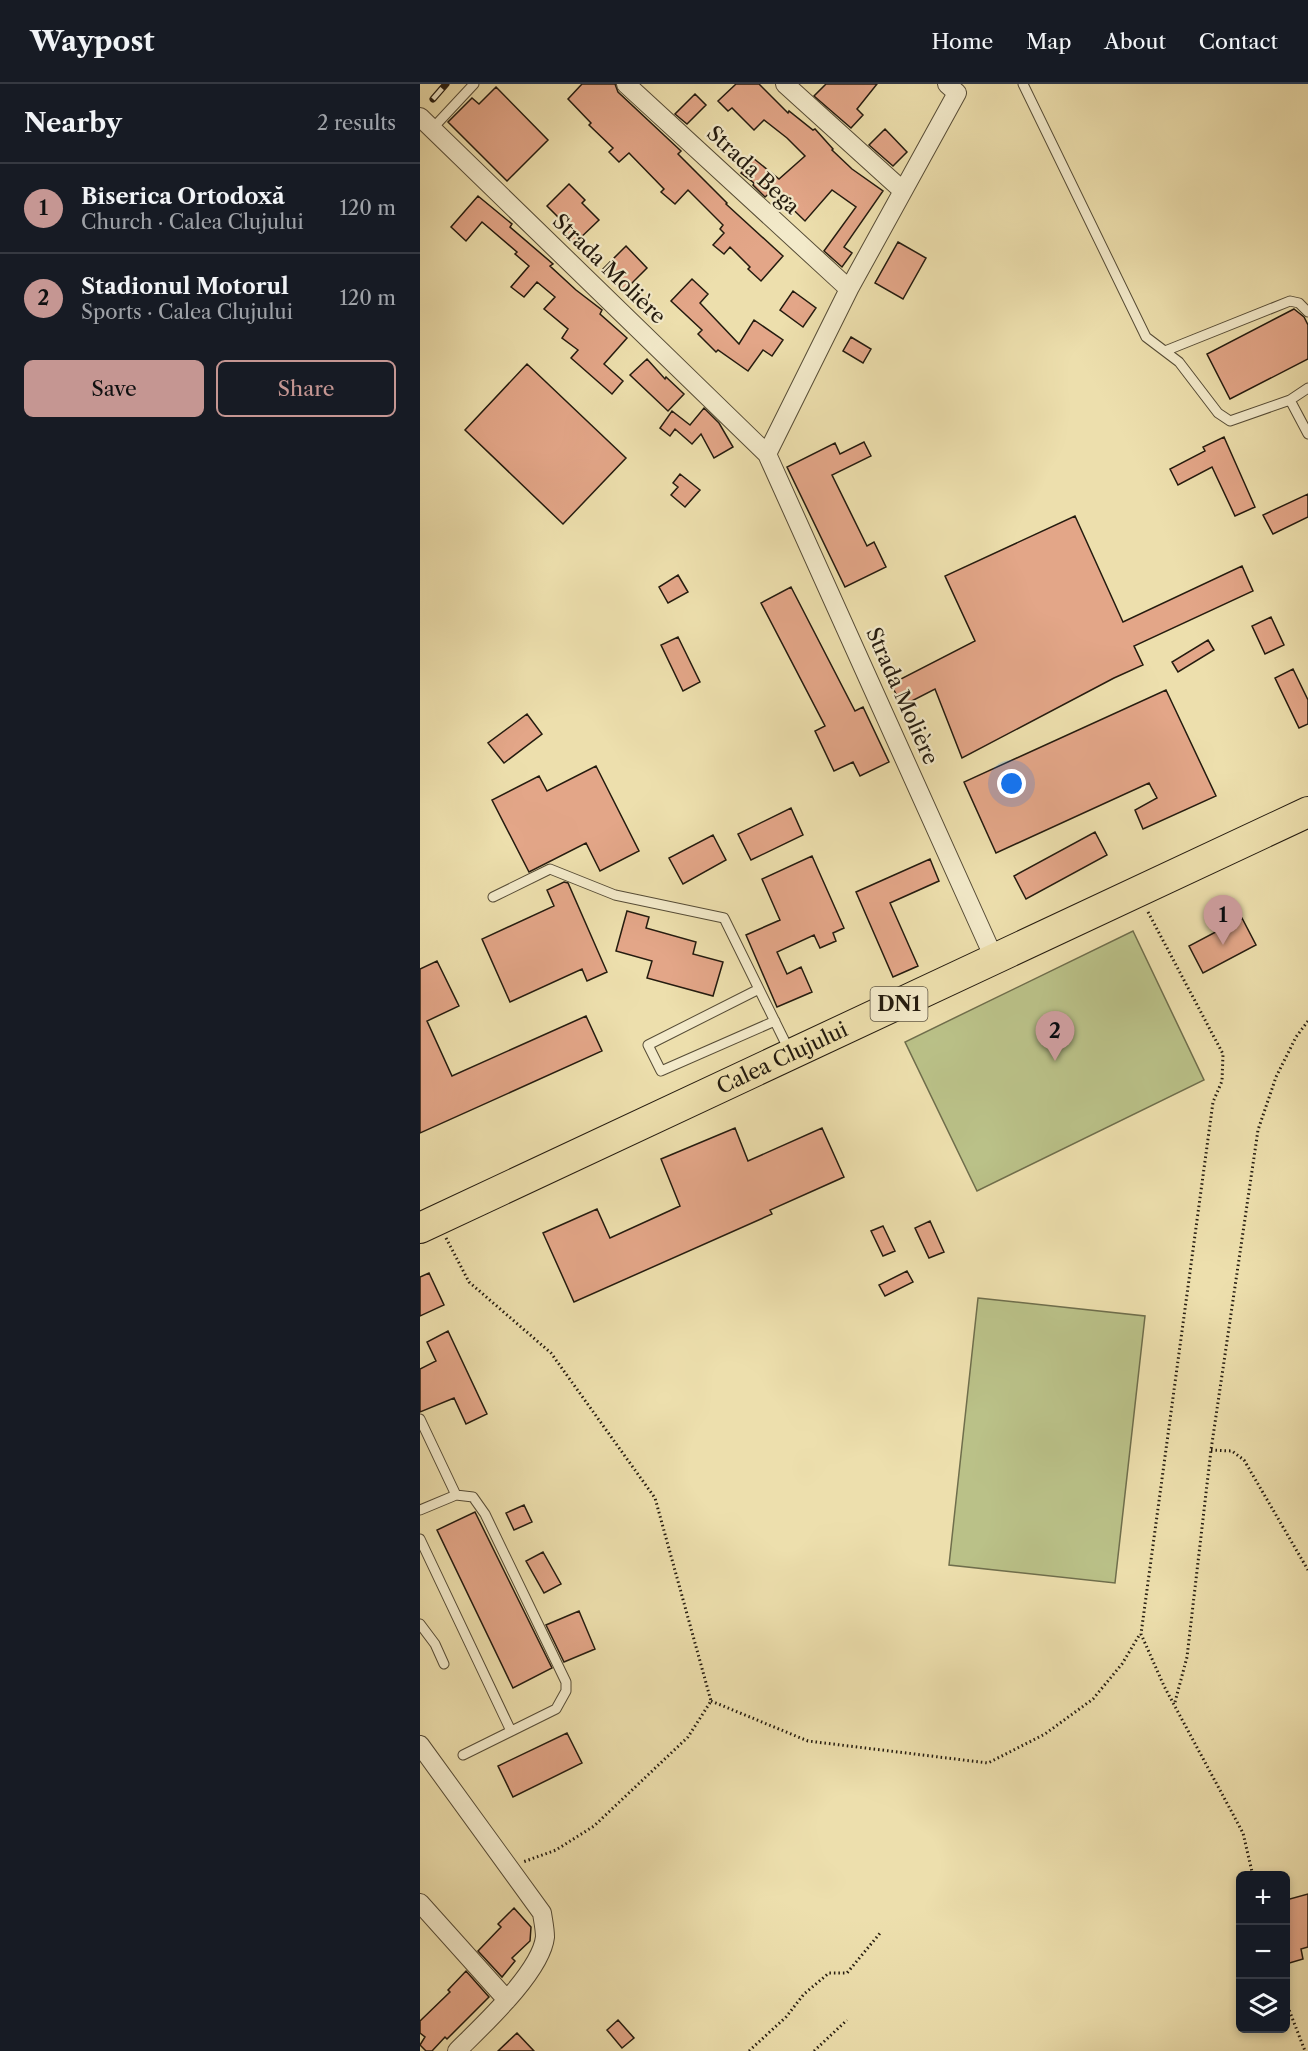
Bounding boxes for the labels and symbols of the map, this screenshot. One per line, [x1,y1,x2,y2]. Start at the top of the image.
street label: Strada Bega [702,120,806,219]
street label: Strada Molière [548,208,671,329]
street label: Strada Molière [861,623,944,768]
your location [997,769,1026,798]
pin: 1 [1204,896,1242,945]
road number: DN1 [870,987,928,1021]
pin: 2 [1036,1012,1074,1061]
street label: Calea Clujului [713,1016,851,1099]

